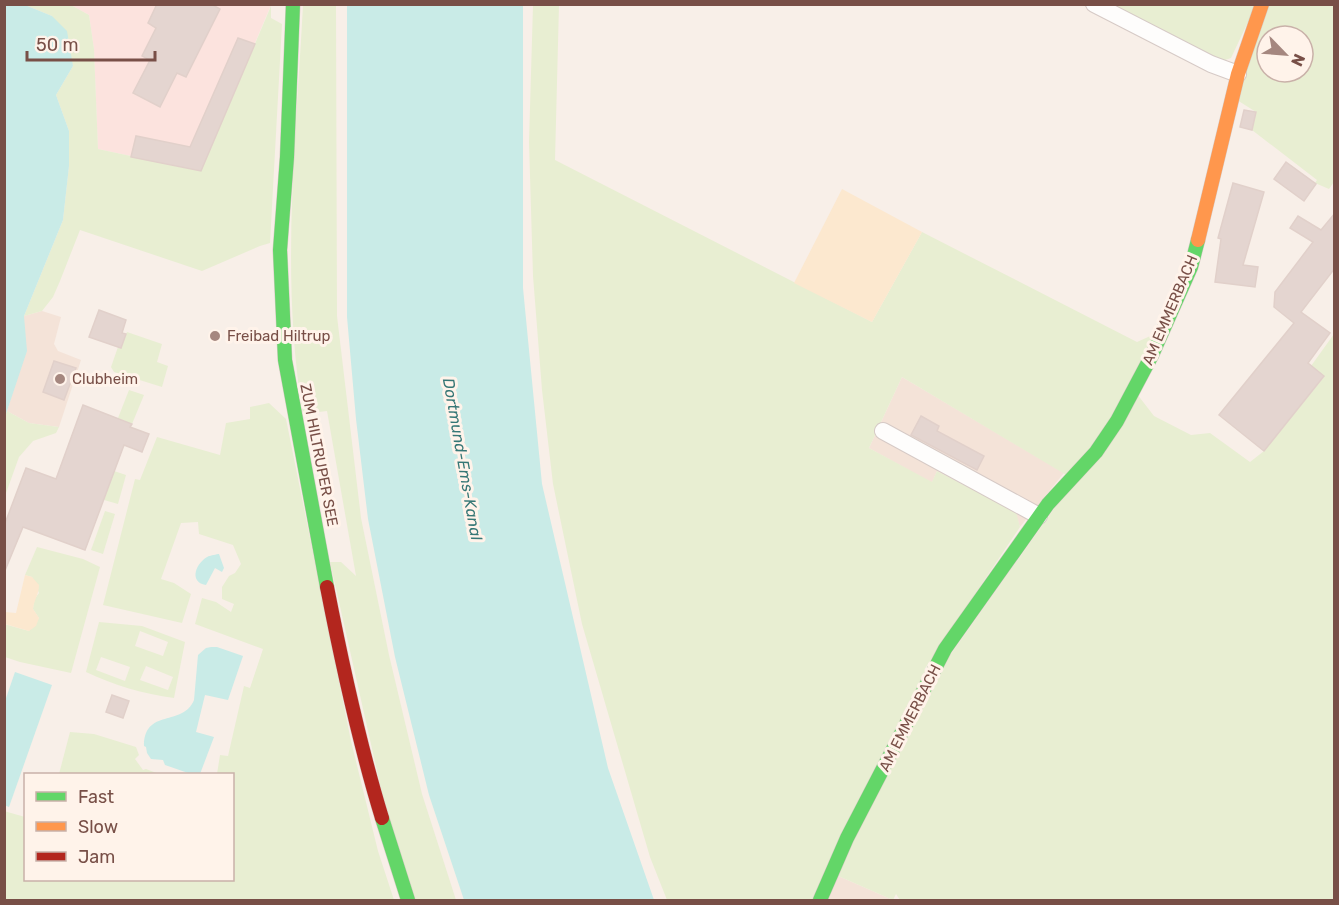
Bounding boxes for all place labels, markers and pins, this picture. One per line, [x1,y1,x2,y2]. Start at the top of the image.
place label: Freibad Hiltrup [227,327,331,345]
marker: Freibad Hiltrup [208,329,222,343]
place label: Clubheim [72,370,138,388]
marker: Clubheim [53,372,67,386]

